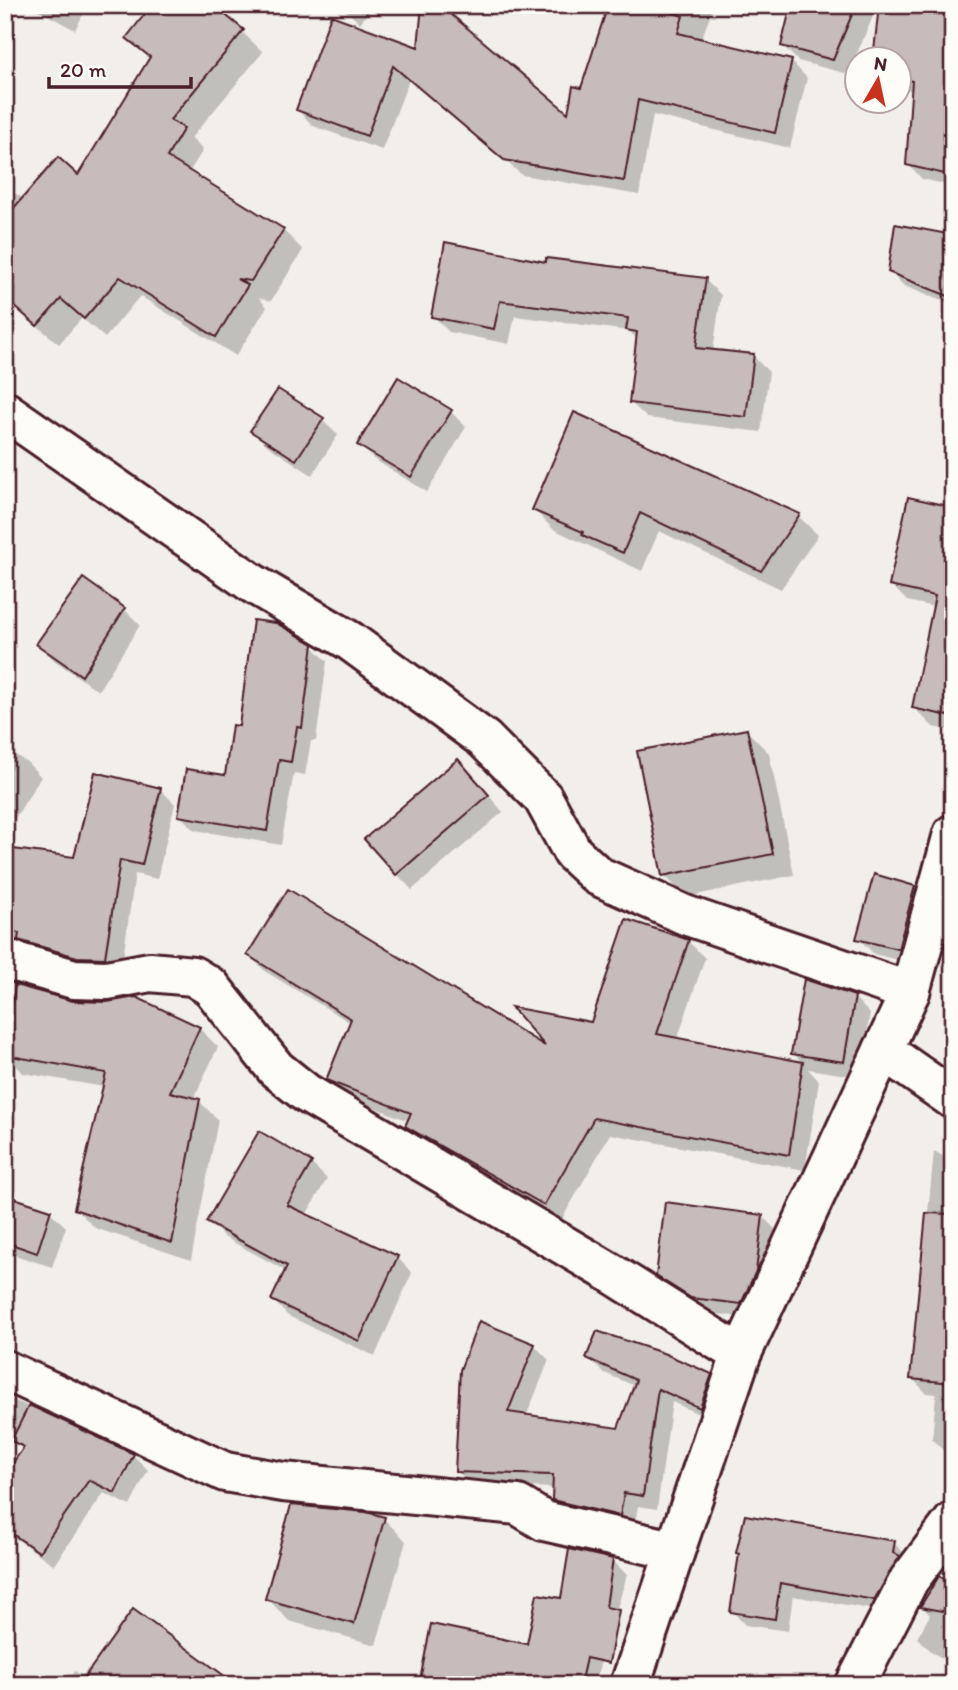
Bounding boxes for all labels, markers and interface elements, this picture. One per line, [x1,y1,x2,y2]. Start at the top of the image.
scale bar [49,46,191,90]
north arrow [842,46,912,116]
text: N [872,51,889,76]
text: 20 m [60,57,107,82]

